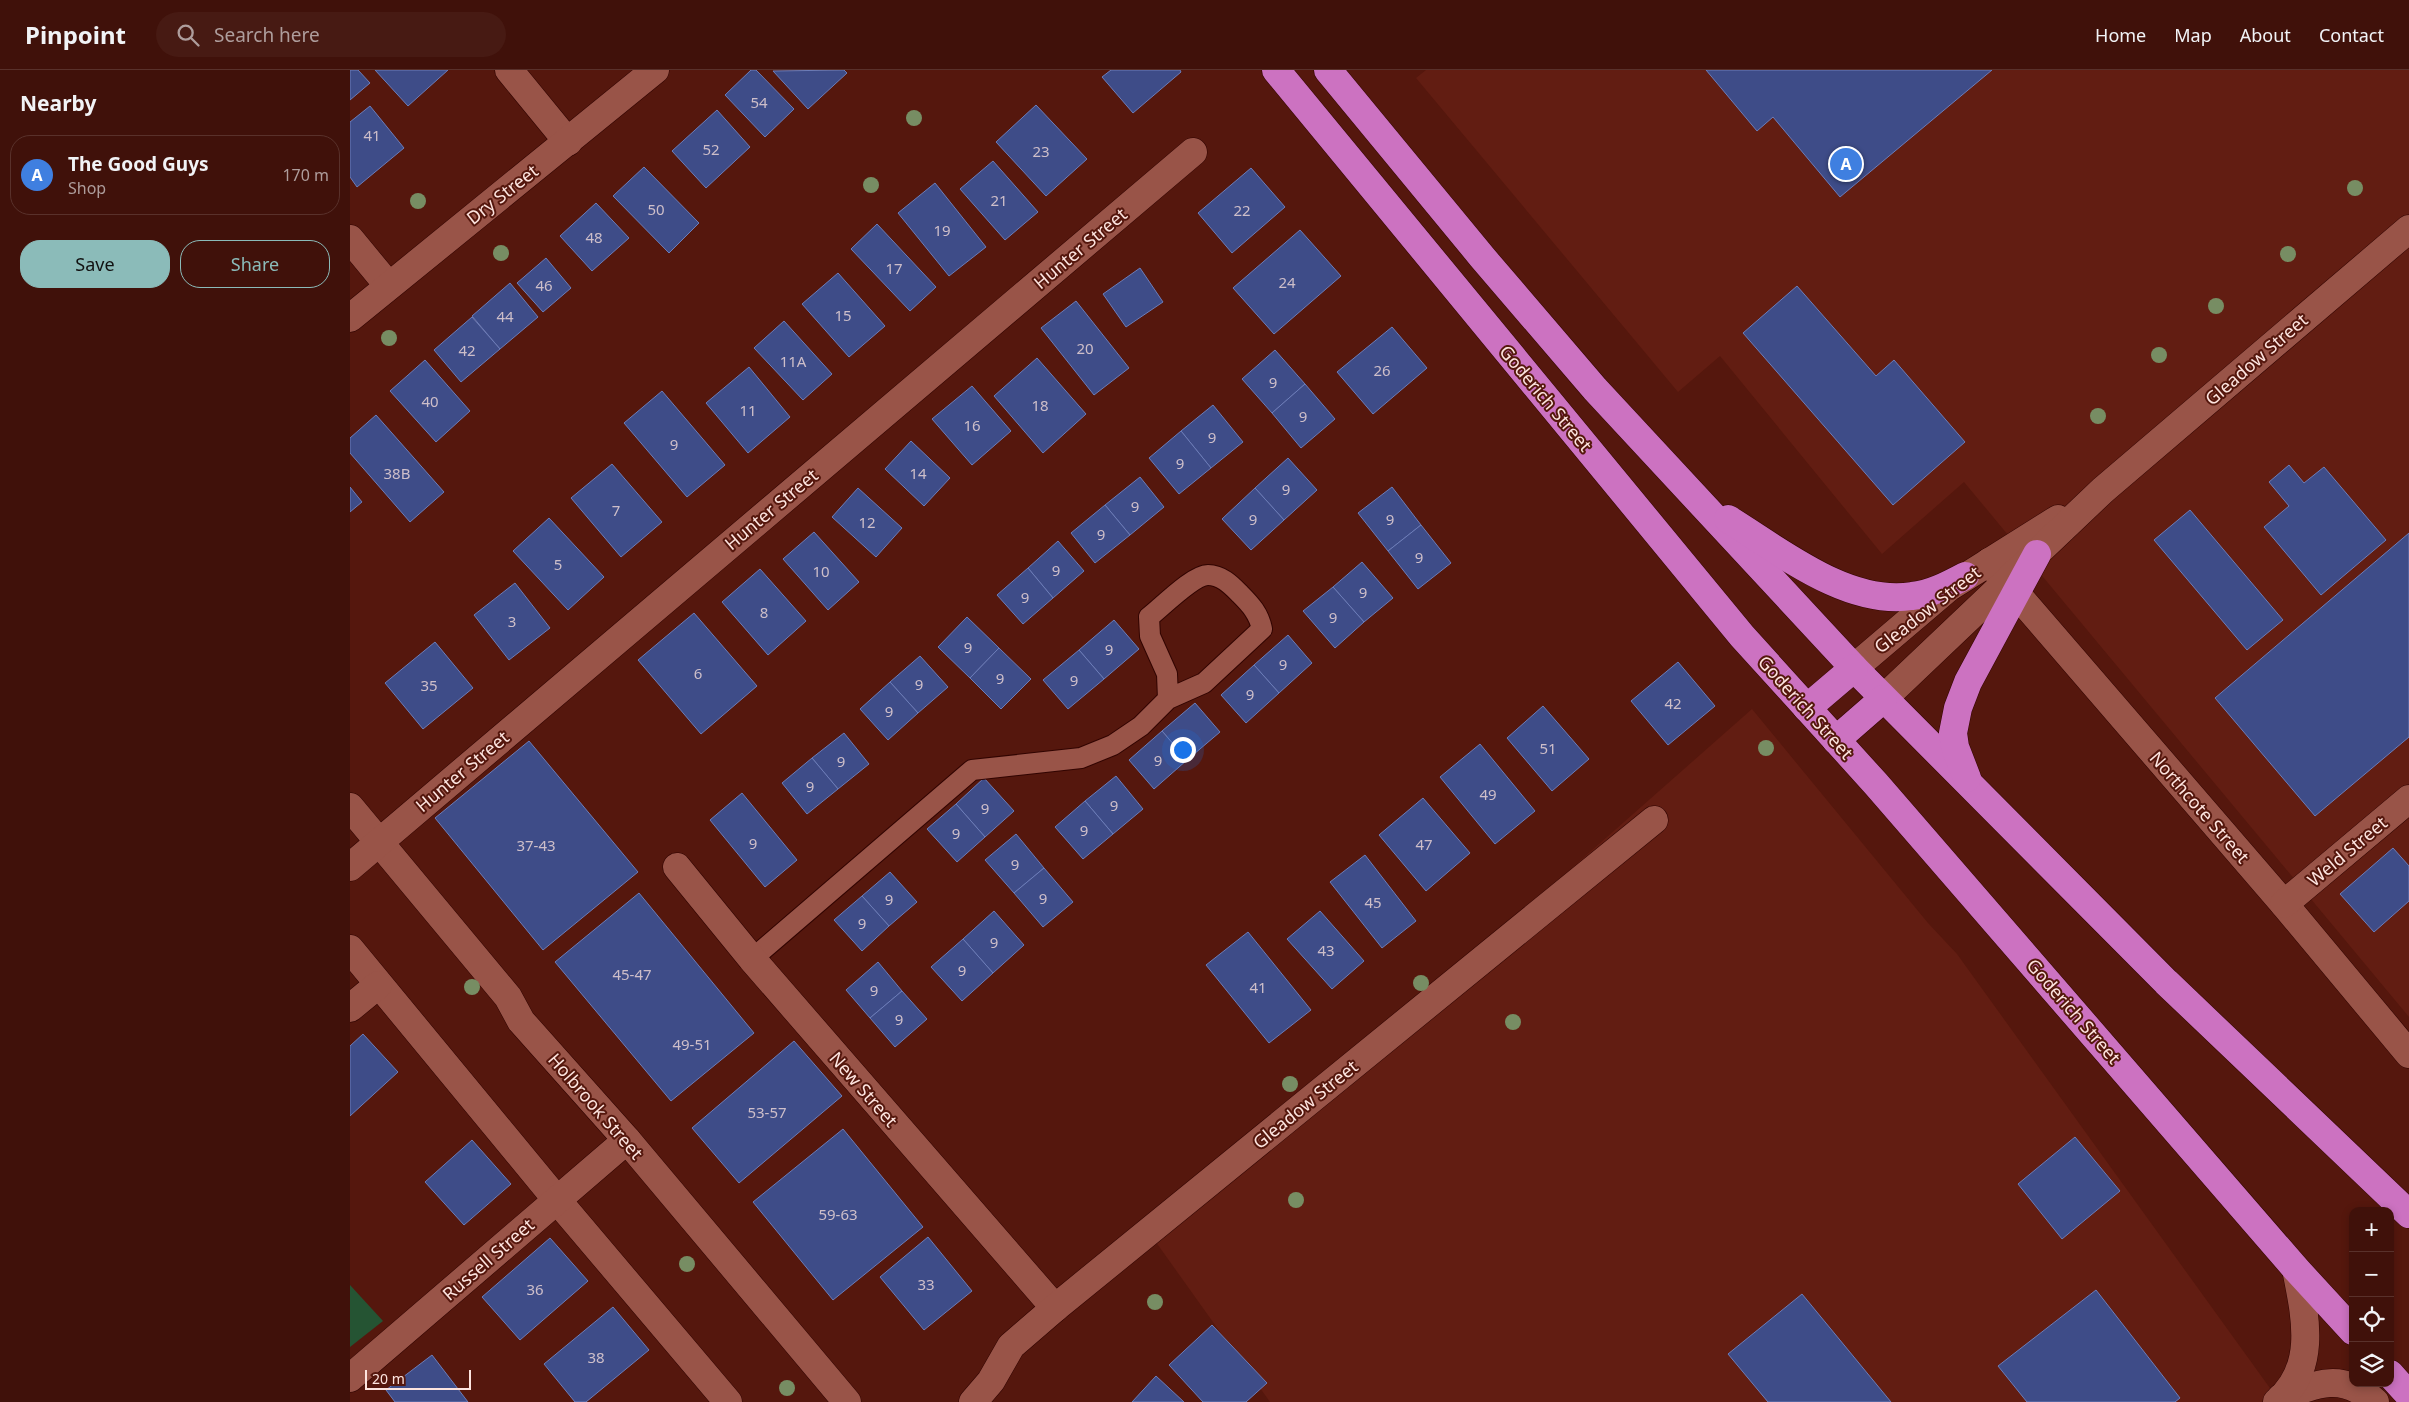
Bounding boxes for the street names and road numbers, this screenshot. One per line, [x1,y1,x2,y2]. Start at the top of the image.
street label: Dry Street [461,158,543,230]
street label: Hunter Street [1028,202,1132,294]
street label: Gleadow Street [2200,307,2313,410]
street label: Goderich Street [1494,340,1598,457]
street label: Hunter Street [719,463,823,555]
street label: Gleadow Street [1869,560,1985,658]
street label: Goderich Street [1753,650,1859,764]
street label: Hunter Street [410,725,514,817]
street label: Northcote Street [2145,746,2256,868]
street label: Weld Street [2302,810,2392,891]
street label: Goderich Street [2022,953,2127,1069]
street label: New Street [825,1046,904,1132]
street label: Holbrook Street [543,1048,649,1165]
street label: Gleadow Street [1247,1054,1363,1154]
street label: Russell Street [437,1212,539,1305]

